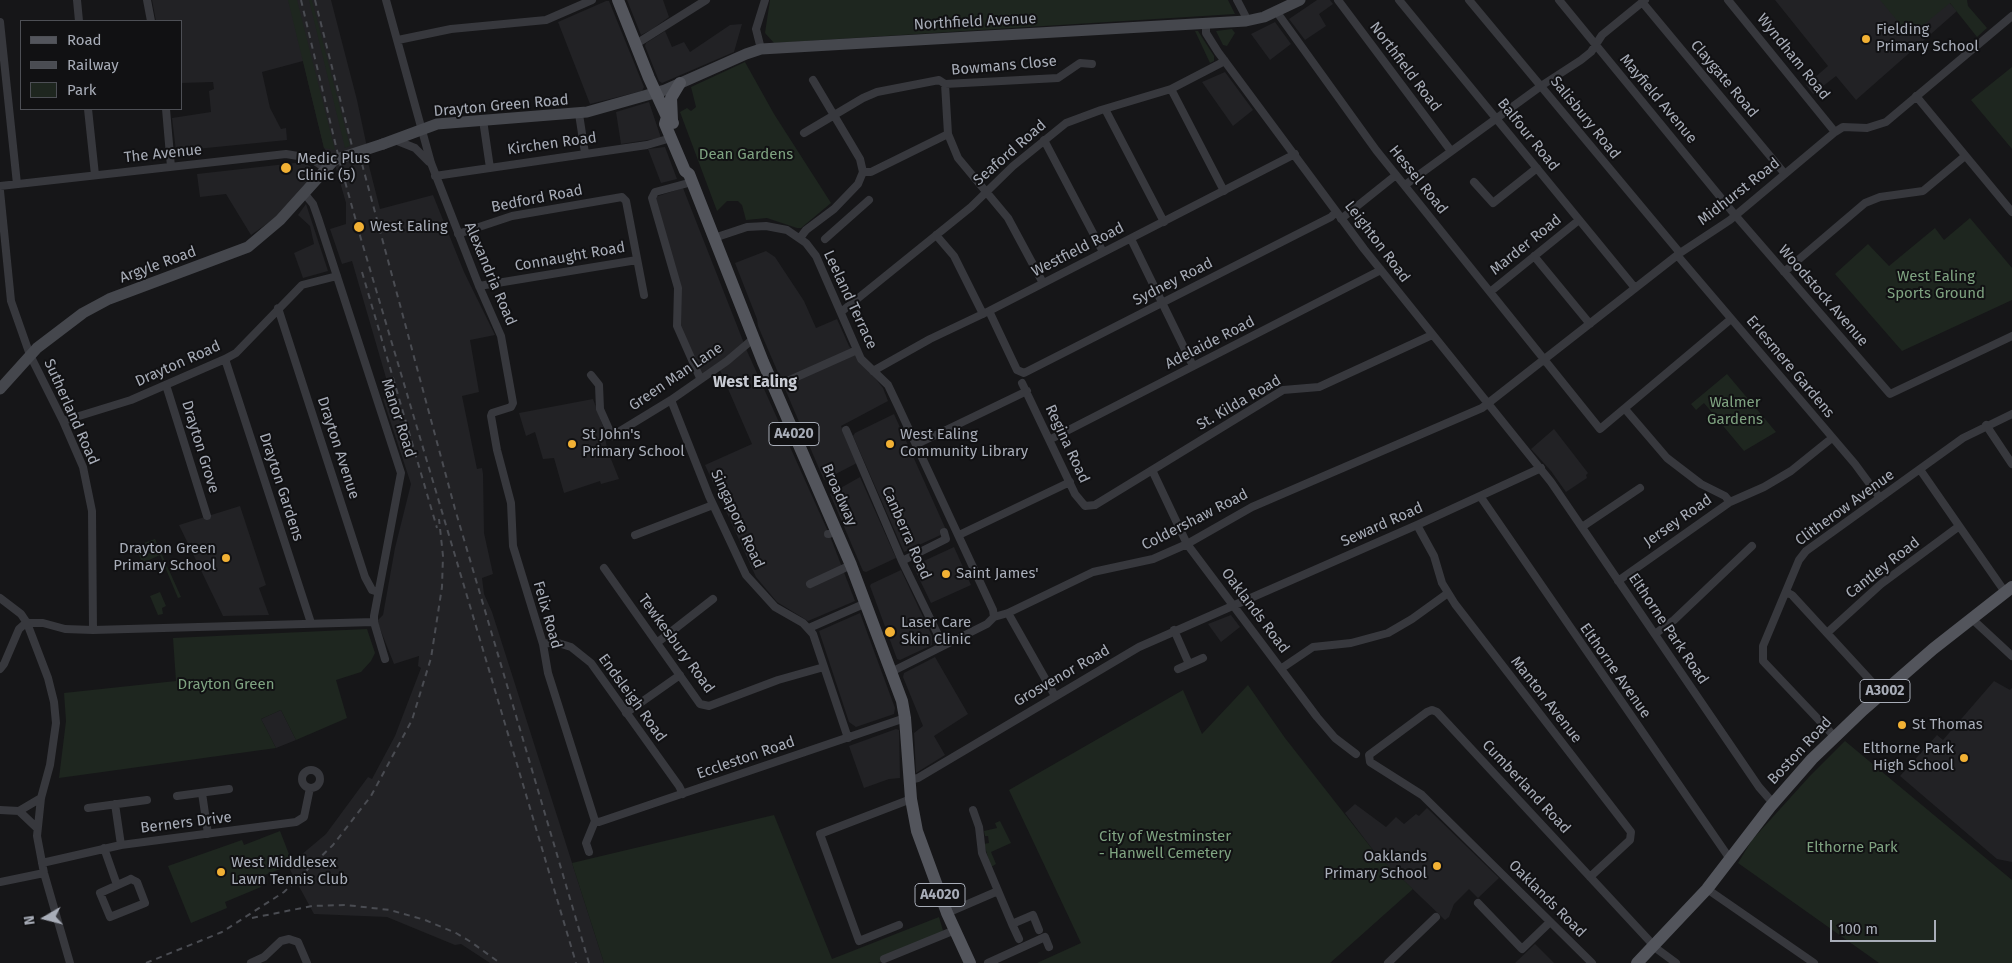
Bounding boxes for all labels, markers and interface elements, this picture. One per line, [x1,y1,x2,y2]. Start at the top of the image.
street label: Northfield Avenue [913,10,1037,34]
street label: Wyndham Road [1753,10,1833,104]
street label: Northfield Road [1365,19,1445,115]
legend [20,20,182,110]
place label: Fielding Primary School [1876,21,1979,56]
text: Road [67,31,102,49]
marker: Fielding Primary School [1860,33,1872,45]
street label: Claygate Road [1686,37,1762,121]
street label: Mayfield Avenue [1615,51,1701,147]
street label: Bowmans Close [950,52,1058,80]
text: Railway [67,56,119,74]
street label: Salisbury Road [1546,73,1624,163]
text: Park [67,81,97,99]
street label: Drayton Green Road [433,91,569,121]
street label: Balfour Road [1493,95,1563,175]
street label: Seaford Road [970,116,1050,190]
street label: Kirchen Road [506,129,598,159]
street label: The Avenue [123,141,203,167]
street label: Hessel Road [1385,142,1451,218]
park label: Dean Gardens [699,146,793,164]
place label: Medic Plus Clinic (5) [297,150,370,185]
street label: Midhurst Road [1694,154,1784,230]
marker: Medic Plus Clinic (5) [279,161,293,175]
street label: Bedford Road [490,181,584,217]
street label: Leighton Road [1341,198,1413,286]
street label: Marder Road [1487,211,1565,279]
place label: West Ealing [370,218,448,236]
street label: Westfield Road [1029,219,1127,281]
marker: West Ealing [352,220,366,234]
street label: Alexandria Road [460,220,520,328]
street label: Connaught Road [513,238,627,276]
street label: Woodstock Avenue [1774,242,1872,350]
street label: Argyle Road [117,243,199,287]
street label: Leeland Terrace [819,248,881,352]
street label: Sydney Road [1130,254,1216,310]
park label: West Ealing Sports Ground [1887,268,1985,303]
street label: Erlesmere Gardens [1742,312,1838,422]
street label: Adelaide Road [1162,313,1258,373]
street label: Drayton Road [133,337,223,391]
street label: Green Man Lane [626,339,726,415]
street label: Sutherland Road [40,356,102,468]
street label: St. Kilda Road [1194,372,1284,434]
district label: West Ealing [713,373,797,393]
street label: Manor Road [377,376,419,460]
street label: Drayton Avenue [313,394,363,502]
park label: Walmer Gardens [1707,394,1763,429]
street label: Drayton Grove [177,398,223,496]
street label: Regina Road [1041,402,1093,486]
road number: A4020 [769,422,819,446]
place label: St John's Primary School [582,426,685,461]
place label: West Ealing Community Library [900,426,1028,461]
street label: Drayton Gardens [255,431,307,543]
marker: St John's Primary School [566,438,578,450]
marker: West Ealing Community Library [884,438,896,450]
street label: Broadway [817,461,861,529]
street label: Clitherow Avenue [1792,466,1898,550]
street label: Singapore Road [706,467,768,571]
street label: Canberra Road [877,484,935,582]
street label: Coldershaw Road [1139,485,1251,555]
street label: Jersey Road [1640,491,1716,551]
street label: Seward Road [1338,499,1426,551]
street label: Cantley Road [1842,534,1924,602]
place label: Drayton Green Primary School [113,540,216,575]
marker: Drayton Green Primary School [220,552,232,564]
place label: Saint James' [956,565,1039,583]
street label: Oaklands Road [1217,565,1293,657]
marker: Saint James' [940,568,952,580]
street label: Elthorne Park Road [1624,570,1712,688]
street label: Felix Road [529,579,565,651]
street label: Tewkesbury Road [634,591,718,697]
place label: Laser Care Skin Clinic [901,614,971,649]
street label: Elthorne Avenue [1576,620,1654,722]
marker: Laser Care Skin Clinic [883,625,897,639]
street label: Grosvenor Road [1011,641,1113,711]
street label: Endsleigh Road [594,650,670,746]
street label: Manton Avenue [1507,653,1585,747]
park label: Drayton Green [178,676,274,694]
road number: A3002 [1860,679,1910,702]
street label: Boston Road [1764,713,1836,789]
place label: St Thomas [1912,716,1983,734]
marker: St Thomas [1896,719,1908,731]
street label: Eccleston Road [695,733,797,783]
street label: Cumberland Road [1478,736,1574,838]
place label: Elthorne Park High School [1862,740,1954,775]
marker: Elthorne Park High School [1958,752,1970,764]
street label: Berners Drive [139,808,233,838]
park label: City of Westminster - Hanwell Cemetery [1099,828,1231,863]
park label: Elthorne Park [1806,839,1898,857]
place label: Oaklands Primary School [1324,848,1427,883]
place label: West Middlesex Lawn Tennis Club [231,854,348,889]
street label: Oaklands Road [1505,857,1589,941]
marker: Oaklands Primary School [1431,860,1443,872]
marker: West Middlesex Lawn Tennis Club [215,866,227,878]
road number: A4020 [915,884,965,906]
north arrow [20,893,70,943]
scale bar [1832,910,1938,942]
text: N [21,914,39,926]
text: 100 m [1838,920,1878,938]

